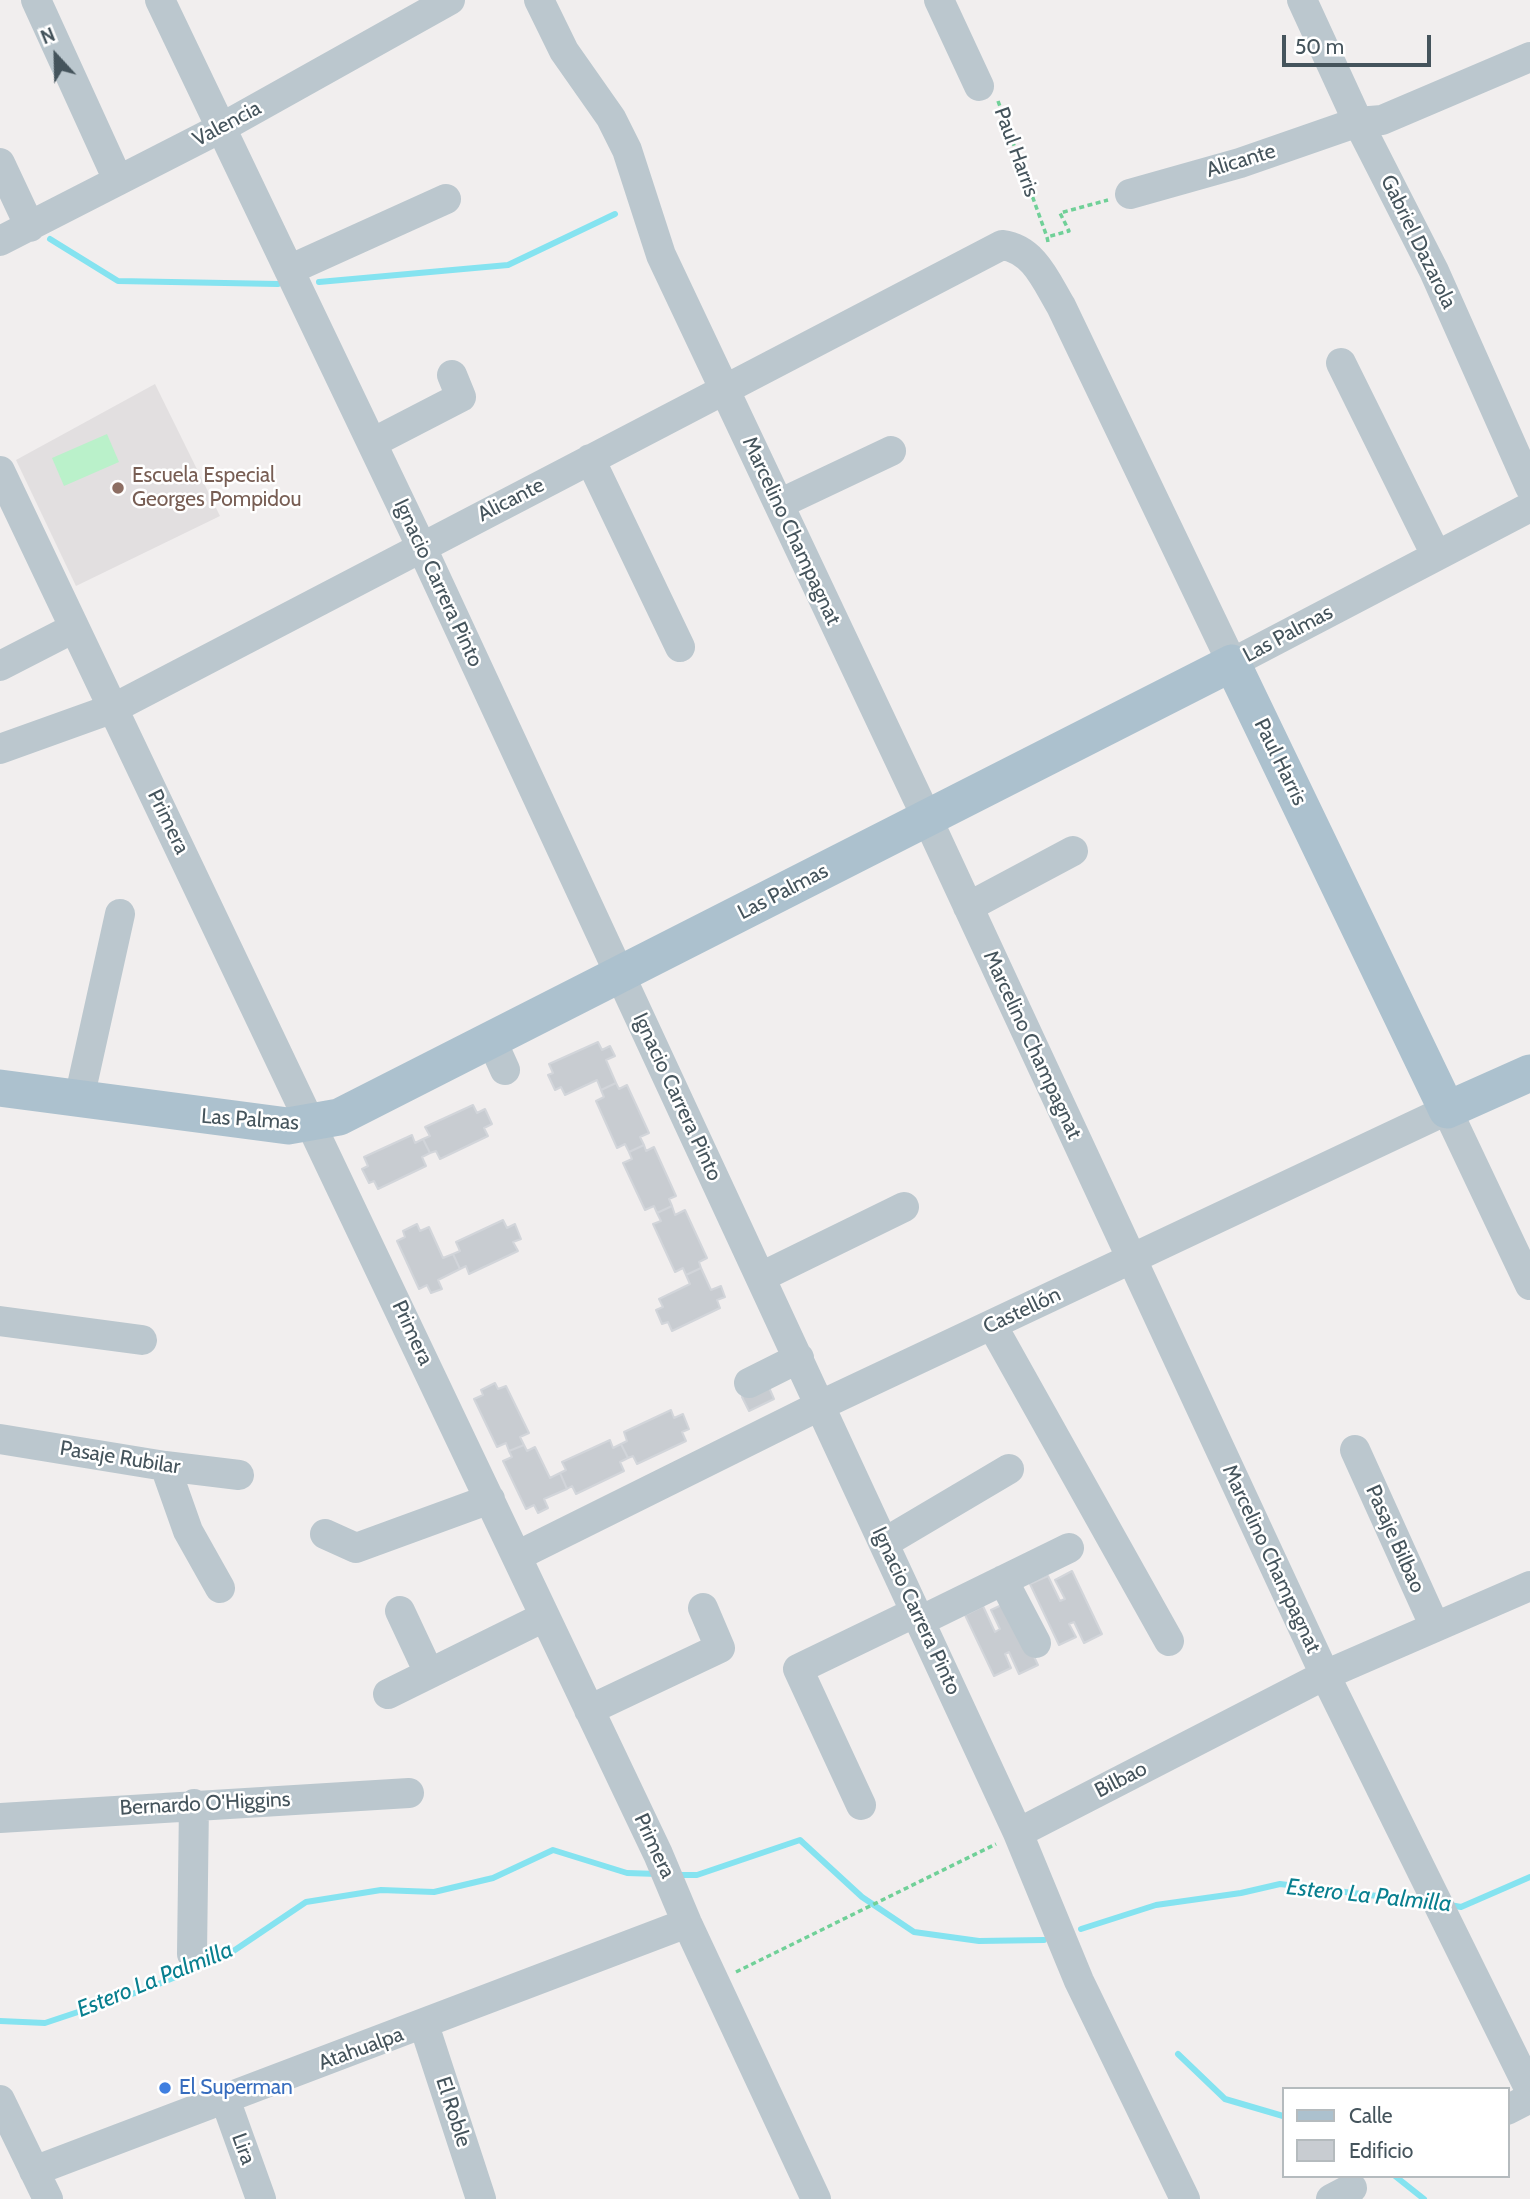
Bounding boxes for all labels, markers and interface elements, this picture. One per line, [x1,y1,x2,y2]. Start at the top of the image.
north arrow [21,21,91,91]
scale bar [1285,21,1434,65]
text: N [37,23,58,49]
text: 50 m [1295,34,1344,59]
street label: Valencia [189,96,265,152]
street label: Paul Harris [988,104,1044,200]
street label: Alicante [1203,139,1279,183]
street label: Gabriel Dazarola [1375,171,1461,313]
street label: Marcelino Champagnat [736,433,846,629]
place label: Escuela Especial Georges Pompidou [132,463,302,513]
street label: Alicante [474,473,548,527]
marker: Escuela Especial Georges Pompidou [110,480,126,496]
street label: Ignacio Carrera Pinto [388,495,488,671]
street label: Las Palmas [1239,600,1337,668]
street label: Paul Harris [1248,714,1312,810]
street label: Primera [142,786,194,858]
street label: Las Palmas [734,859,832,925]
street label: Marcelino Champagnat [977,947,1087,1143]
street label: Ignacio Carrera Pinto [627,1009,727,1185]
street label: Las Palmas [200,1104,300,1136]
street label: Castellón [979,1282,1065,1340]
street label: Primera [386,1297,438,1369]
street label: Pasaje Rubilar [58,1436,182,1480]
street label: Marcelino Champagnat [1216,1461,1326,1657]
street label: Pasaje Bilbao [1360,1481,1430,1597]
street label: Ignacio Carrera Pinto [866,1523,966,1699]
street label: Bilbao [1091,1756,1151,1804]
street label: Bernardo O'Higgins [119,1787,291,1821]
street label: Primera [628,1810,680,1882]
water label: Estero La Palmilla [1285,1874,1453,1918]
water label: Estero La Palmilla [73,1936,237,2024]
street label: Atahualpa [315,2022,407,2076]
street label: El Roble [430,2074,476,2150]
place label: El Superman [179,2075,293,2101]
marker: El Superman [157,2080,173,2096]
legend [1282,2087,1509,2178]
text: Calle [1349,2103,1393,2128]
street label: Lira [226,2130,260,2168]
text: Edificio [1349,2138,1413,2163]

